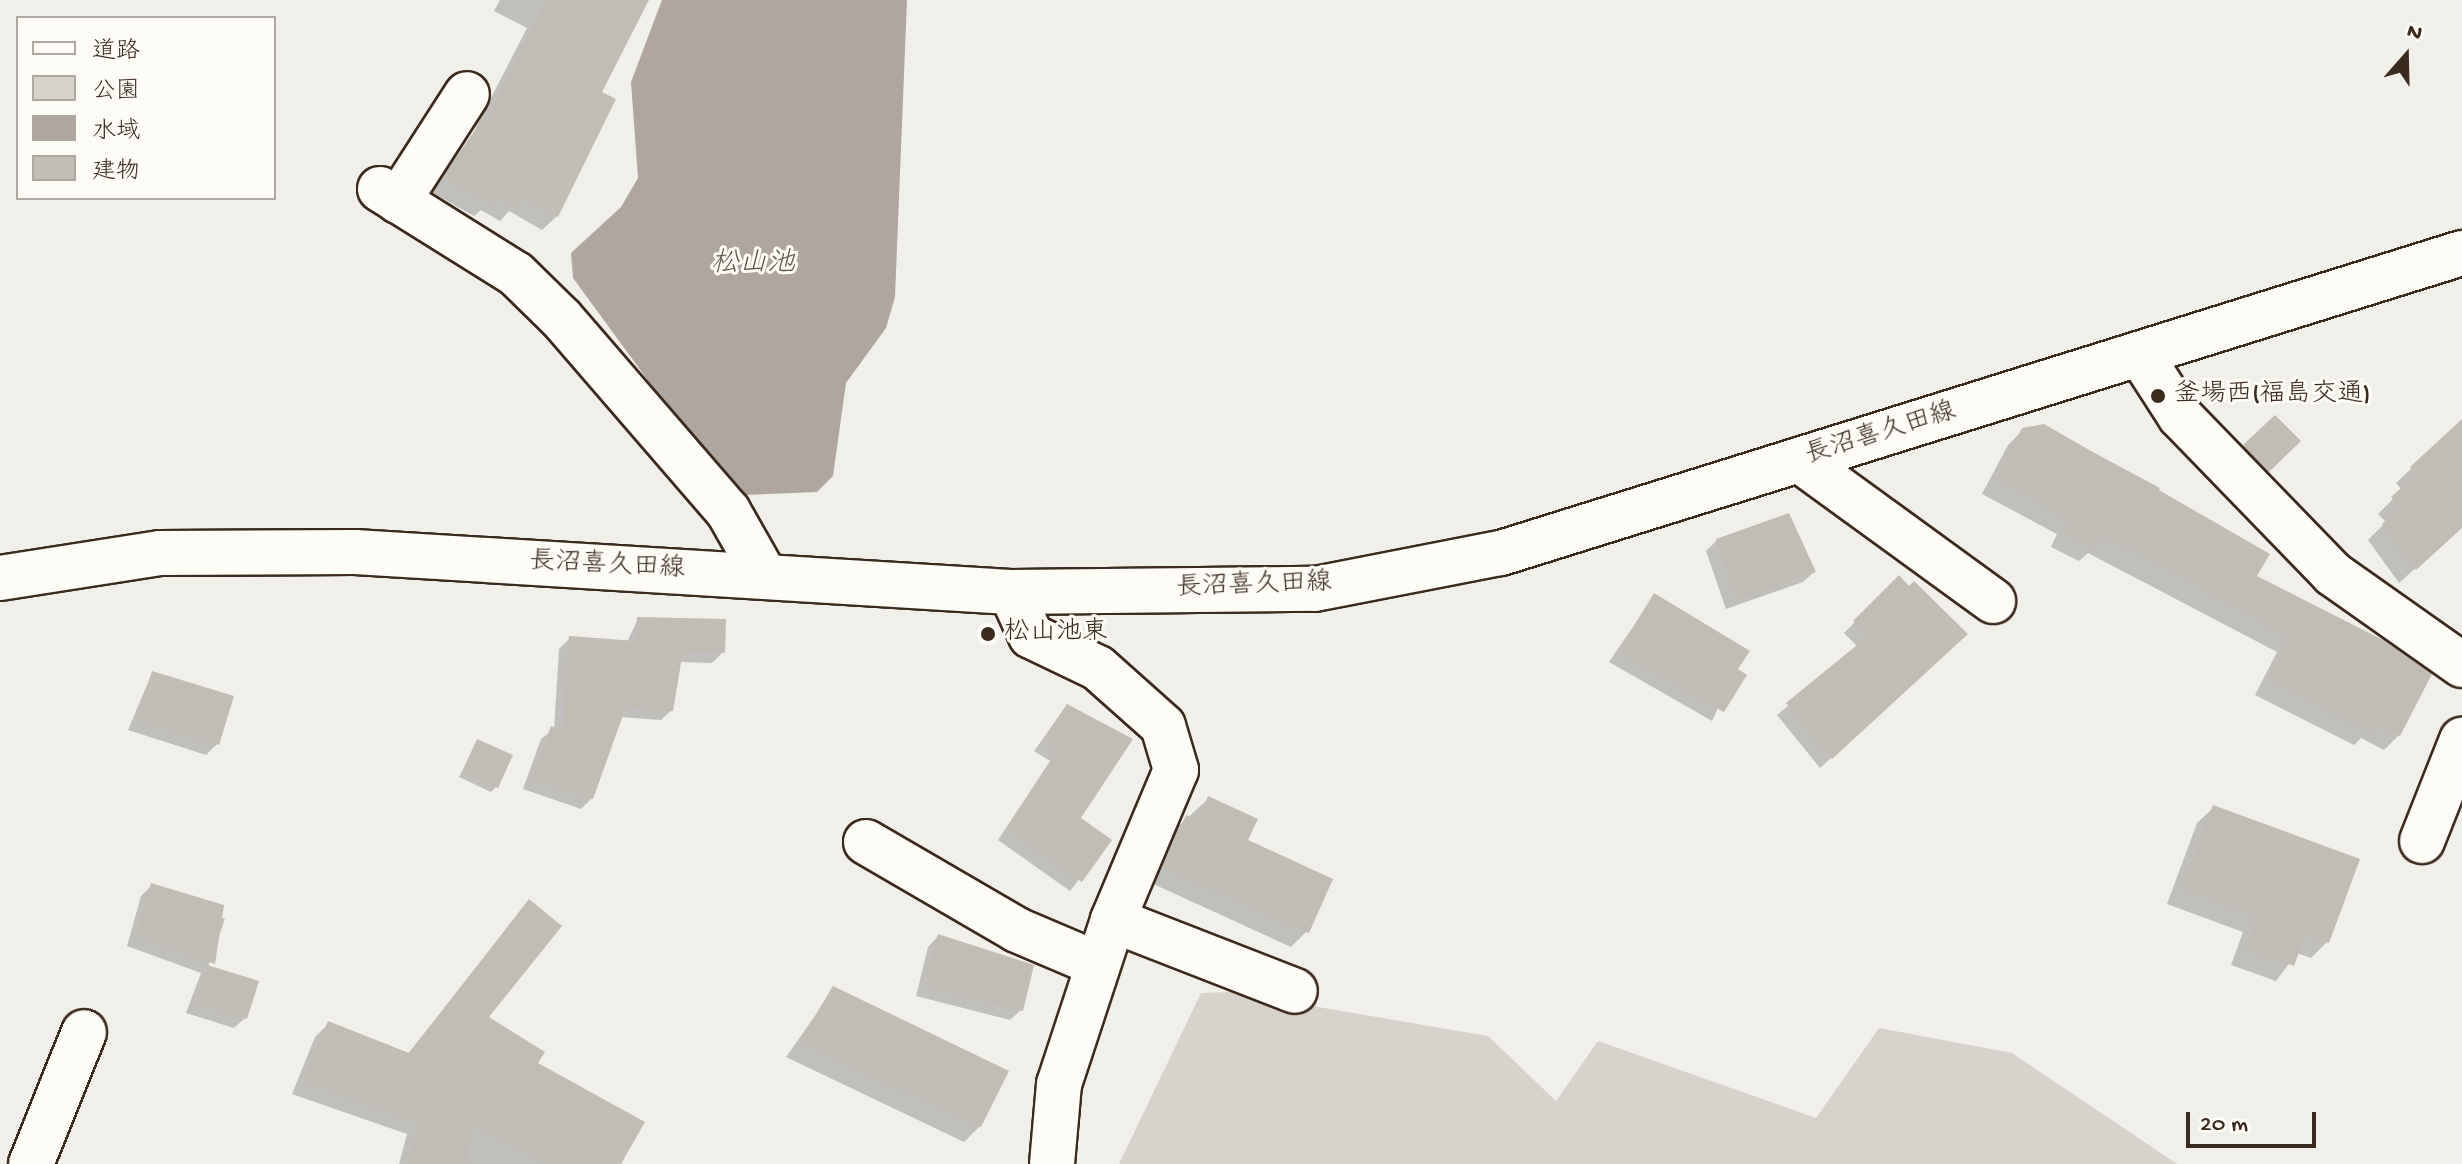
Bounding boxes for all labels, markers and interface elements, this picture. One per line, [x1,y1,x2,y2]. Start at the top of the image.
legend [16,16,276,200]
north arrow [2366,16,2446,96]
text: N [2403,19,2425,48]
text: 道路 [92,38,140,67]
text: 公園 [92,78,140,107]
text: 水域 [92,118,140,147]
text: 建物 [92,158,140,187]
water label: 松山池 [711,248,795,282]
place label: 釜場西(福島交通) [2174,380,2371,412]
marker: 釜場西(福島交通) [2149,387,2167,405]
street label: 長沼喜久田線 [1802,397,1960,473]
street label: 長沼喜久田線 [528,547,686,587]
street label: 長沼喜久田線 [1176,569,1332,605]
place label: 松山池東 [1004,618,1108,650]
marker: 松山池東 [979,625,997,643]
scale bar [2190,1096,2320,1146]
text: 20 m [2200,1111,2248,1140]

